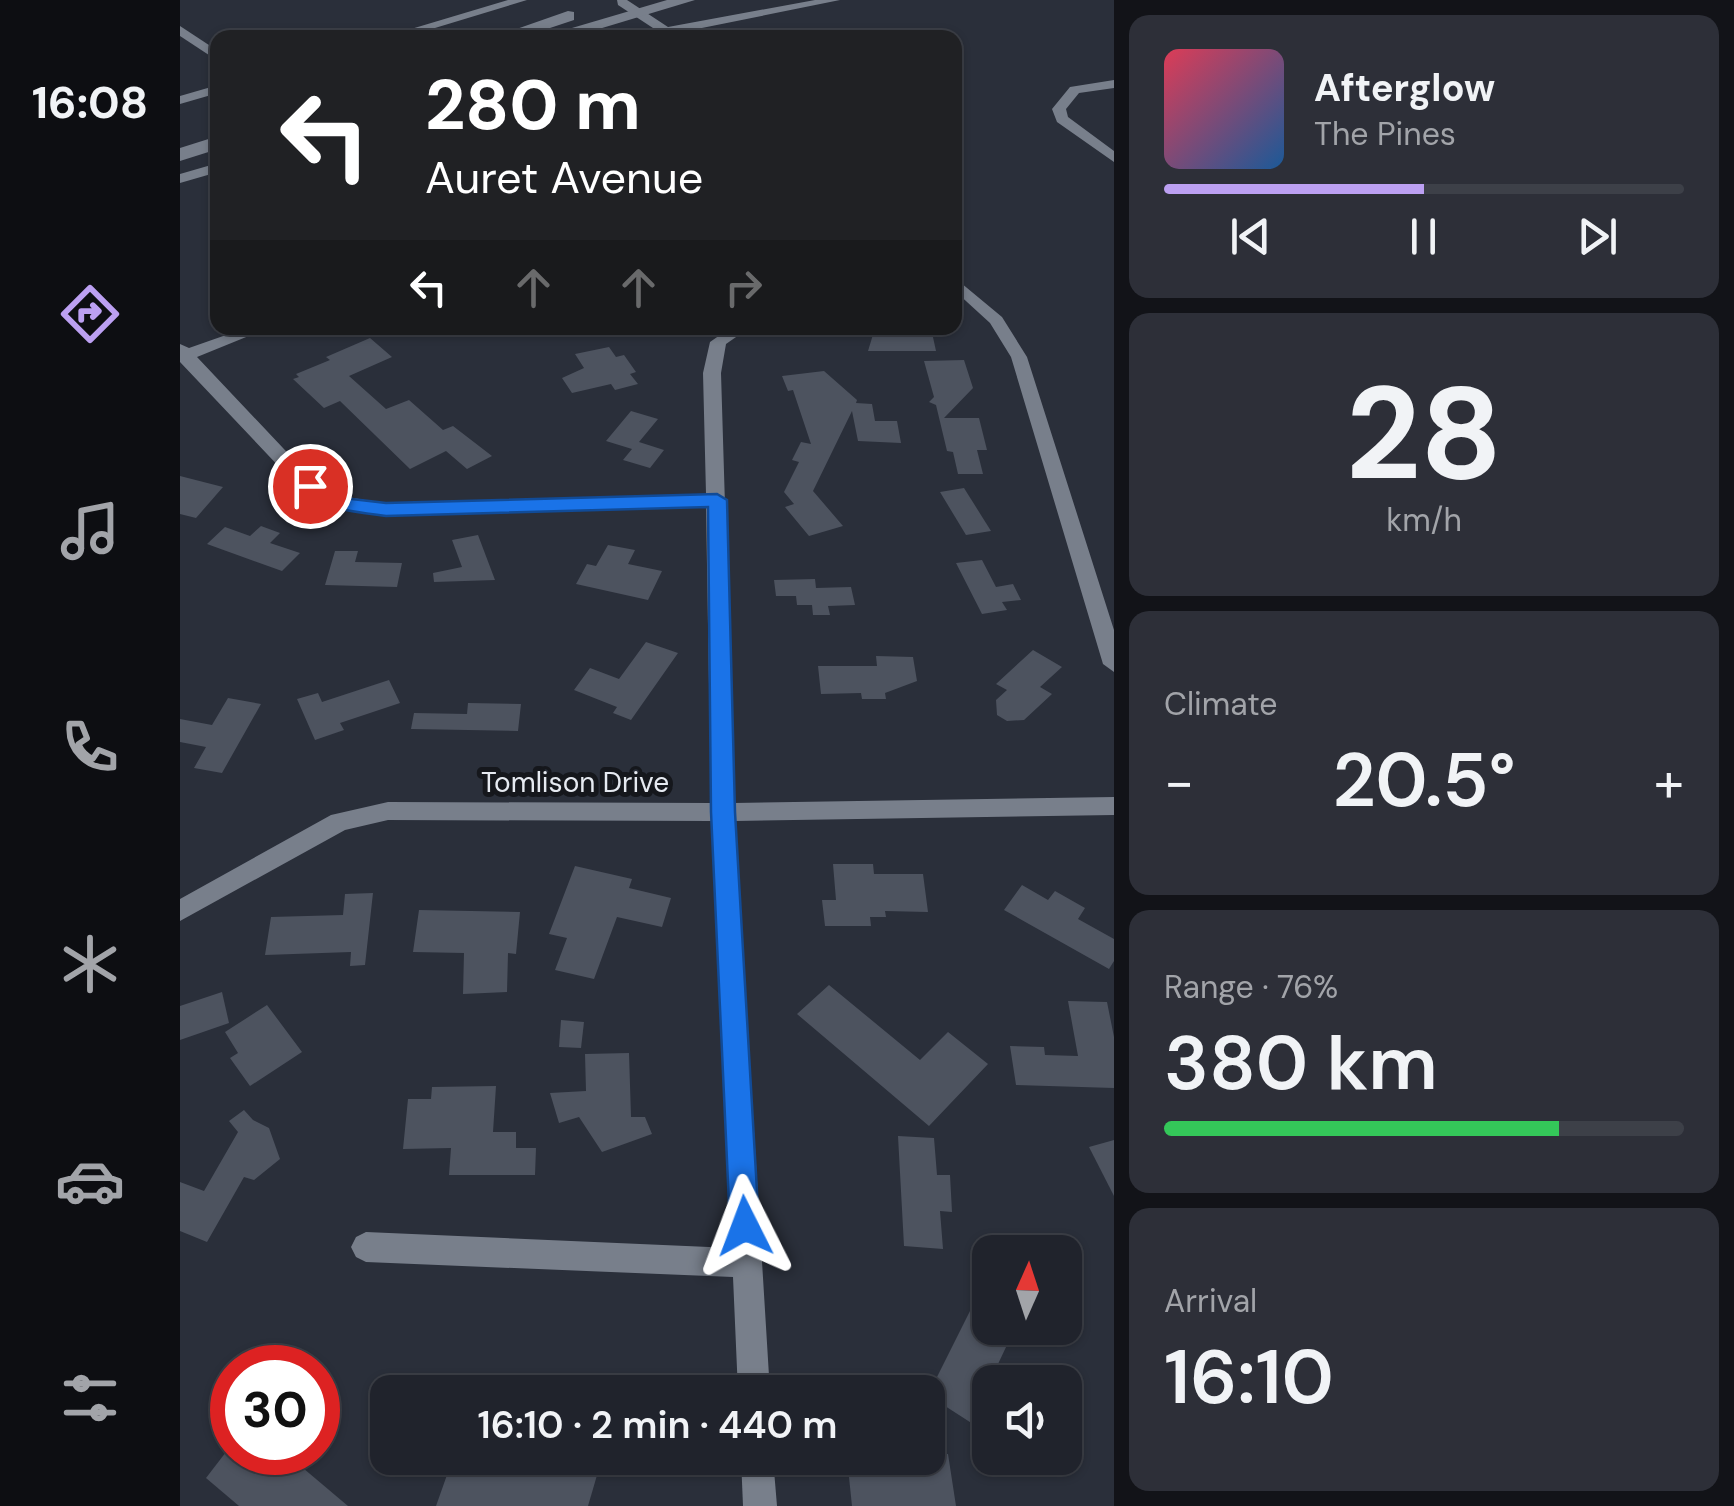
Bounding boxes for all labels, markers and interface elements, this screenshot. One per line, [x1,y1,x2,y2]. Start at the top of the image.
text: 280 m [425,60,641,151]
text: Afterglow [1314,63,1495,113]
icon: left [260,70,390,200]
text: 16:08 [32,73,148,132]
text: The Pines [1314,113,1456,155]
text: Auret Avenue [425,148,703,207]
icon: previous [1223,209,1278,264]
icon: pause [1396,209,1451,264]
icon: next [1570,209,1625,264]
icon: left [401,260,456,315]
icon: ahead [506,260,561,315]
icon: ahead [611,260,666,315]
icon: right [716,260,771,315]
icon: directions [55,279,125,349]
text: 28 [1346,349,1502,518]
pin [268,444,353,529]
icon: arrive [283,459,338,514]
icon: music [55,496,125,566]
text: km/h [1386,499,1462,541]
text: Climate [1164,683,1278,725]
icon: phone [55,712,125,782]
text: 20.5° [1332,732,1516,829]
text: − [1164,746,1194,818]
text: + [1654,746,1684,818]
street label: Tomlison Drive [481,764,669,801]
icon: climate [55,929,125,999]
text: Range · 76% [1164,966,1338,1008]
text: 380 km [1164,1015,1438,1112]
icon: car [55,1146,125,1216]
position arrow [693,1174,797,1278]
north arrow [972,1235,1082,1345]
map controls [972,1235,1082,1475]
text: Arrival [1164,1280,1257,1322]
text: 16:10 [1164,1329,1334,1426]
speed limit sign: 30 [210,1345,340,1475]
icon: filters [55,1363,125,1433]
button: sound [972,1365,1082,1475]
text: 16:10 · 2 min · 440 m [478,1400,837,1450]

